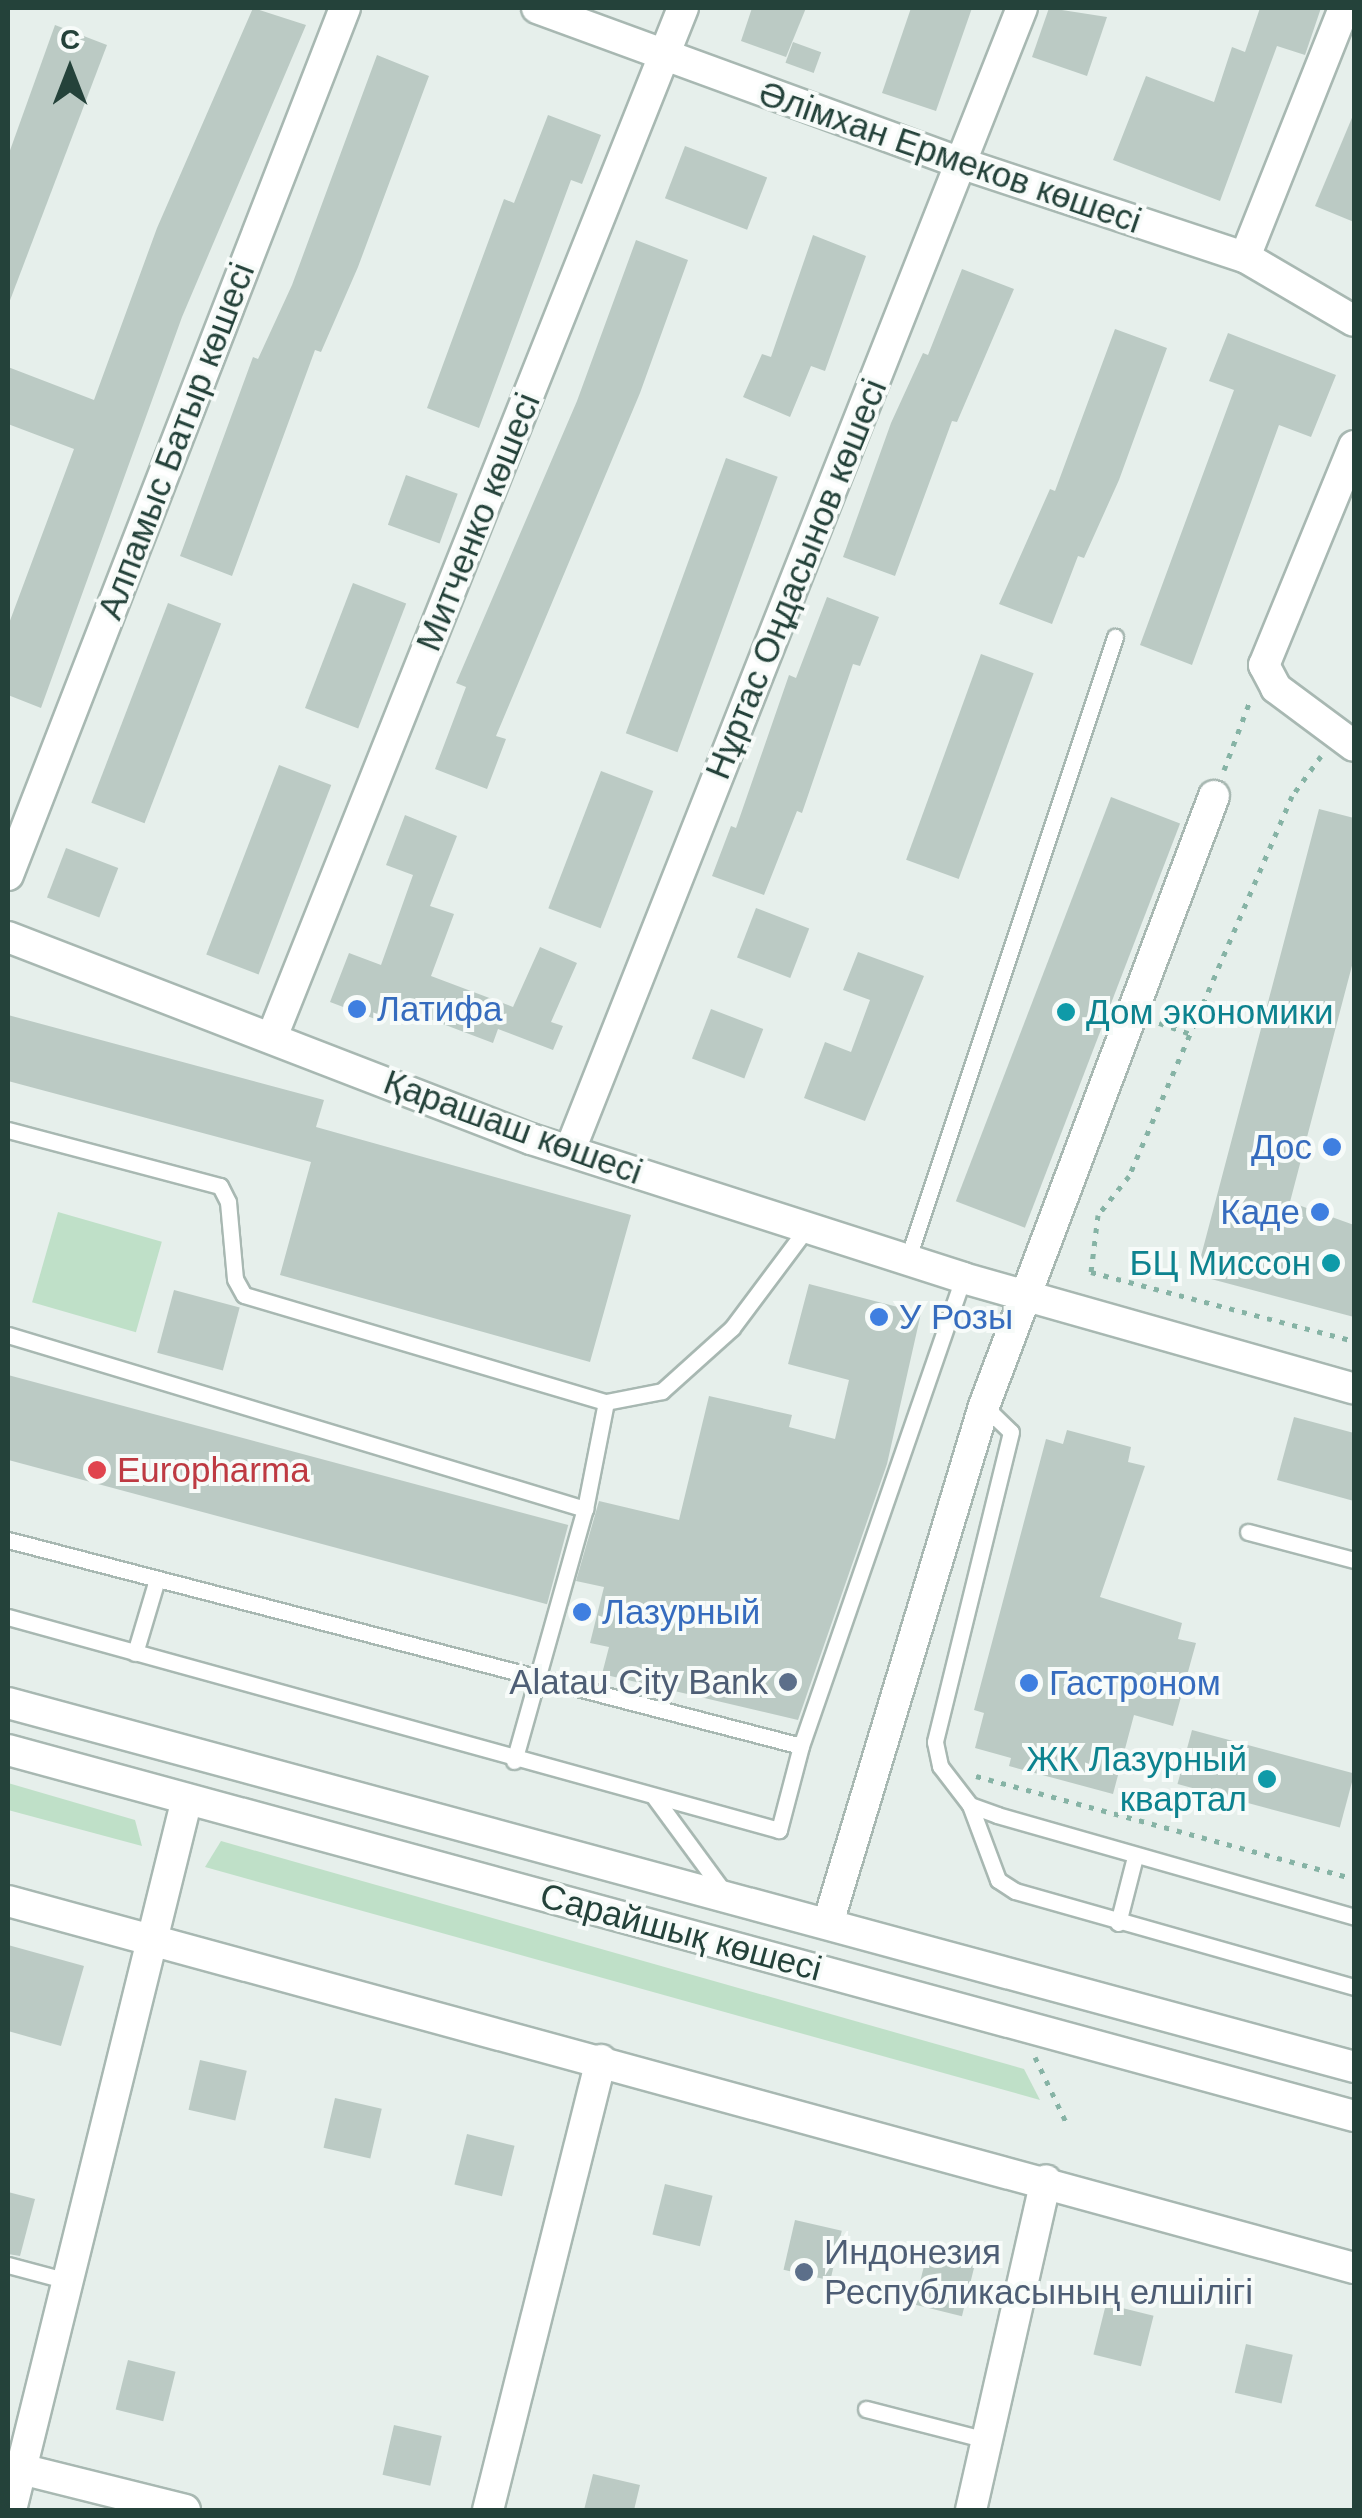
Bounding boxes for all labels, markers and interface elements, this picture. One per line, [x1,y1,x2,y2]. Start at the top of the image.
north arrow [20,20,120,120]
text: С [60,24,80,55]
street label: Әлімхан Ермеков көшесі [753,72,1147,242]
street label: Алпамыс Батыр көшесі [89,257,263,625]
street label: Нұртас Оңдасынов көшесі [696,373,896,785]
street label: Митченко көшесі [407,387,549,657]
place label: Латифа [377,988,503,1030]
place label: Дом экономики [1086,991,1334,1033]
marker: Латифа [346,998,368,1020]
marker: Дом экономики [1055,1001,1077,1023]
street label: Қарашаш көшесі [378,1061,648,1193]
place label: Дос [1251,1126,1312,1168]
marker: Дос [1321,1136,1343,1158]
place label: Каде [1220,1191,1300,1233]
marker: Каде [1309,1201,1331,1223]
place label: БЦ Миссон [1130,1242,1311,1284]
marker: БЦ Миссон [1320,1252,1342,1274]
place label: У Розы [899,1296,1013,1338]
marker: У Розы [868,1306,890,1328]
place label: Europharma [117,1449,310,1491]
marker: Europharma [86,1459,108,1481]
place label: Лазурный [602,1591,760,1633]
marker: Лазурный [571,1601,593,1623]
place label: Alatau City Bank [509,1661,768,1703]
place label: Гастроном [1049,1662,1221,1704]
marker: Alatau City Bank [777,1671,799,1693]
marker: Гастроном [1018,1672,1040,1694]
place label: ЖК Лазурный квартал [1026,1738,1247,1820]
marker: ЖК Лазурный квартал [1256,1768,1278,1790]
street label: Сарайшық көшесі [536,1874,826,1990]
place label: Индонезия Республикасының елшілігі [824,2231,1253,2313]
marker: Индонезия Республикасының елшілігі [793,2261,815,2283]

